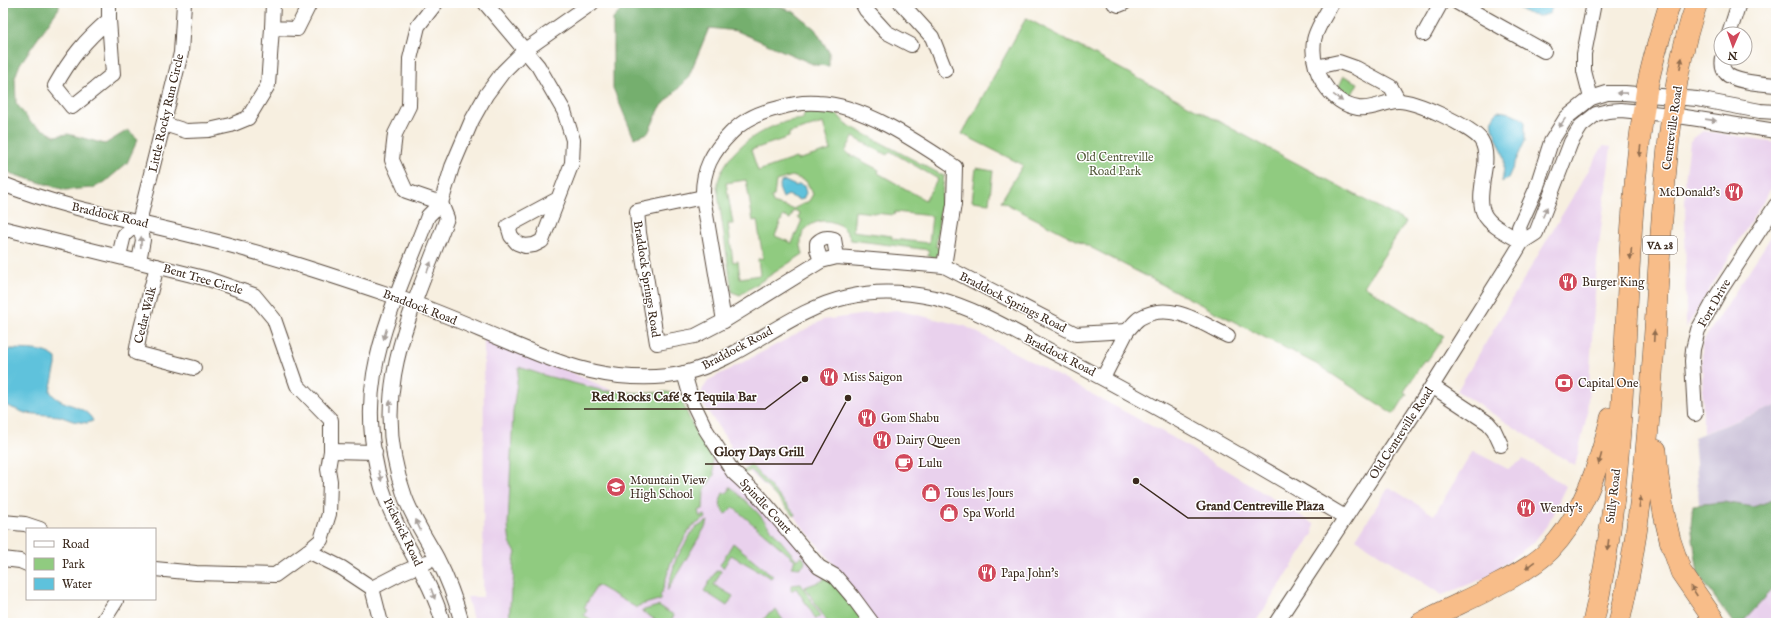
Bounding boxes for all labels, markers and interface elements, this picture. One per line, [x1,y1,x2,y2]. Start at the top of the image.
north arrow [1713,26,1753,66]
text: N [1727,48,1739,62]
street label: Little Rocky Run Circle [146,52,188,174]
one-way arrow [1679,57,1685,69]
street label: Centreville Road [1659,84,1686,171]
one-way arrow [1615,90,1628,96]
one-way arrow [1332,94,1343,102]
one-way arrow [1705,117,1717,123]
one-way arrow [1558,118,1566,129]
one-way arrow [1637,145,1643,157]
park label: Old Centreville Road Park [1076,150,1154,179]
restaurant icon: McDonald's [1723,181,1745,203]
place label: McDonald's [1659,185,1720,200]
street label: Braddock Road [70,199,150,232]
one-way arrow [1542,206,1548,218]
street label: Braddock Springs Road [629,220,663,339]
one-way arrow [138,235,145,248]
road number: VA 28 [1643,236,1677,254]
one-way arrow [1627,248,1634,260]
one-way arrow [426,260,432,272]
street label: Bent Tree Circle [161,261,245,298]
street label: Braddock Springs Road [956,269,1069,337]
restaurant icon: Burger King [1557,271,1579,293]
place label: Burger King [1582,275,1645,290]
street label: Fort Drive [1695,276,1734,330]
street label: Cedar Walk [131,284,160,345]
street label: Braddock Road [381,286,460,329]
street label: Braddock Road [699,323,776,373]
one-way arrow [382,328,388,340]
one-way arrow [1651,329,1657,342]
street label: Braddock Road [1022,331,1099,380]
restaurant icon: Miss Saigon [818,366,840,388]
place label: Miss Saigon [843,370,903,385]
bank icon: Capital One [1553,372,1575,394]
place label: Capital One [1578,376,1639,392]
callout: Red Rocks Café & Tequila Bar [584,384,765,409]
street label: Old Centreville Road [1366,384,1437,482]
text: Red Rocks Café & Tequila Bar [591,389,757,406]
one-way arrow [387,399,393,412]
restaurant icon: Gom Shabu [856,407,878,429]
place label: Gom Shabu [881,411,939,426]
restaurant icon: Dairy Queen [871,429,893,451]
place label: Dairy Queen [896,433,961,448]
callout: Glory Days Grill [705,439,812,464]
text: Glory Days Grill [714,444,805,461]
cafe icon: Lulu [893,452,915,474]
one-way arrow [1597,453,1603,465]
place label: Lulu [918,456,942,471]
street label: Sully Road [1603,468,1624,524]
one-way arrow [377,470,383,482]
place label: Mountain View High School [630,473,707,502]
school or university icon: Mountain View High School [605,476,627,498]
street label: Spindle Court [736,476,795,538]
shop icon: Tous les Jours [920,482,942,504]
place label: Tous les Jours [945,486,1014,502]
callout: Grand Centreville Plaza [1188,493,1332,518]
street label: Pickwick Road [380,496,426,569]
one-way arrow [1637,496,1643,508]
restaurant icon: Wendy's [1515,497,1537,519]
text: Grand Centreville Plaza [1196,498,1324,515]
place label: Wendy's [1540,501,1582,516]
shop icon: Spa World [938,502,960,524]
place label: Spa World [963,506,1015,522]
one-way arrow [415,519,421,530]
legend [26,528,156,600]
text: Road [62,537,90,552]
one-way arrow [1604,539,1611,551]
text: Park [62,557,85,572]
one-way arrow [1524,561,1535,569]
restaurant icon: Papa John's [976,562,998,584]
place label: Papa John's [1001,566,1059,582]
text: Water [62,577,93,592]
one-way arrow [1690,586,1698,596]
one-way arrow [430,588,436,600]

